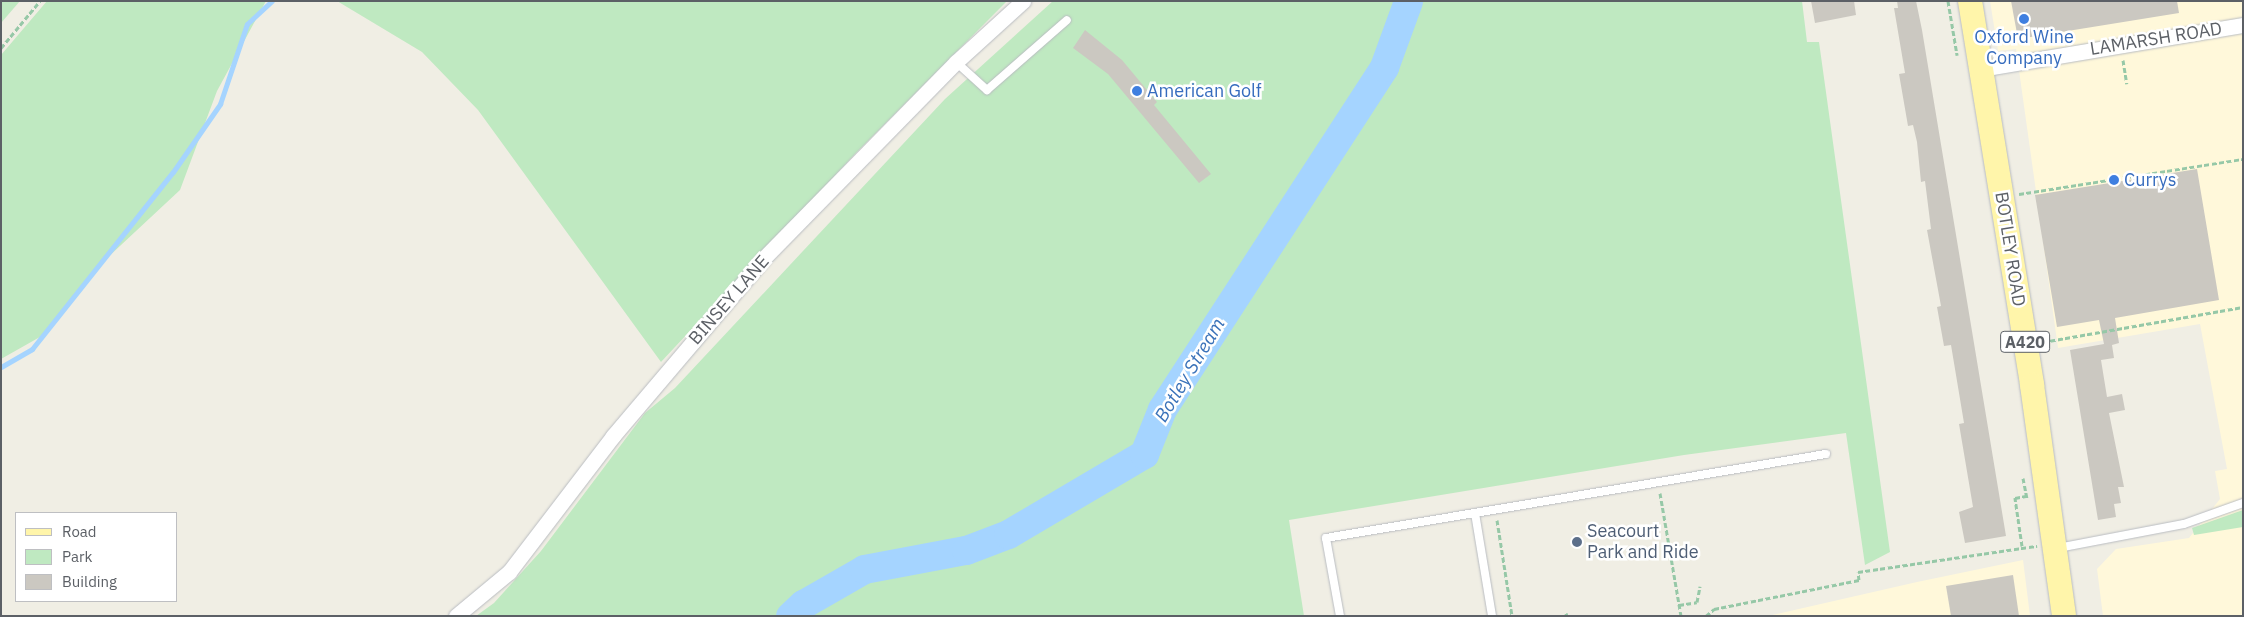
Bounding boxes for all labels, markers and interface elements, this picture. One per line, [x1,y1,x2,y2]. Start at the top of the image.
marker: Oxford Wine Company [2018,13,2030,25]
street label: LAMARSH ROAD [2088,18,2224,60]
place label: Oxford Wine Company [1974,27,2074,70]
place label: American Golf [1147,80,1262,102]
marker: American Golf [1131,85,1143,97]
place label: Currys [2124,169,2176,191]
marker: Currys [2108,174,2120,186]
street label: BOTLEY ROAD [1990,190,2030,308]
street label: BINSEY LANE [684,251,774,349]
water label: Botley Stream [1150,314,1230,426]
road number: A420 [2000,328,2050,356]
legend [15,512,178,602]
place label: Seacourt Park and Ride [1587,521,1699,564]
text: Road [62,522,97,541]
marker: Seacourt Park and Ride [1571,536,1583,548]
text: Park [62,547,92,566]
text: Building [62,572,117,591]

